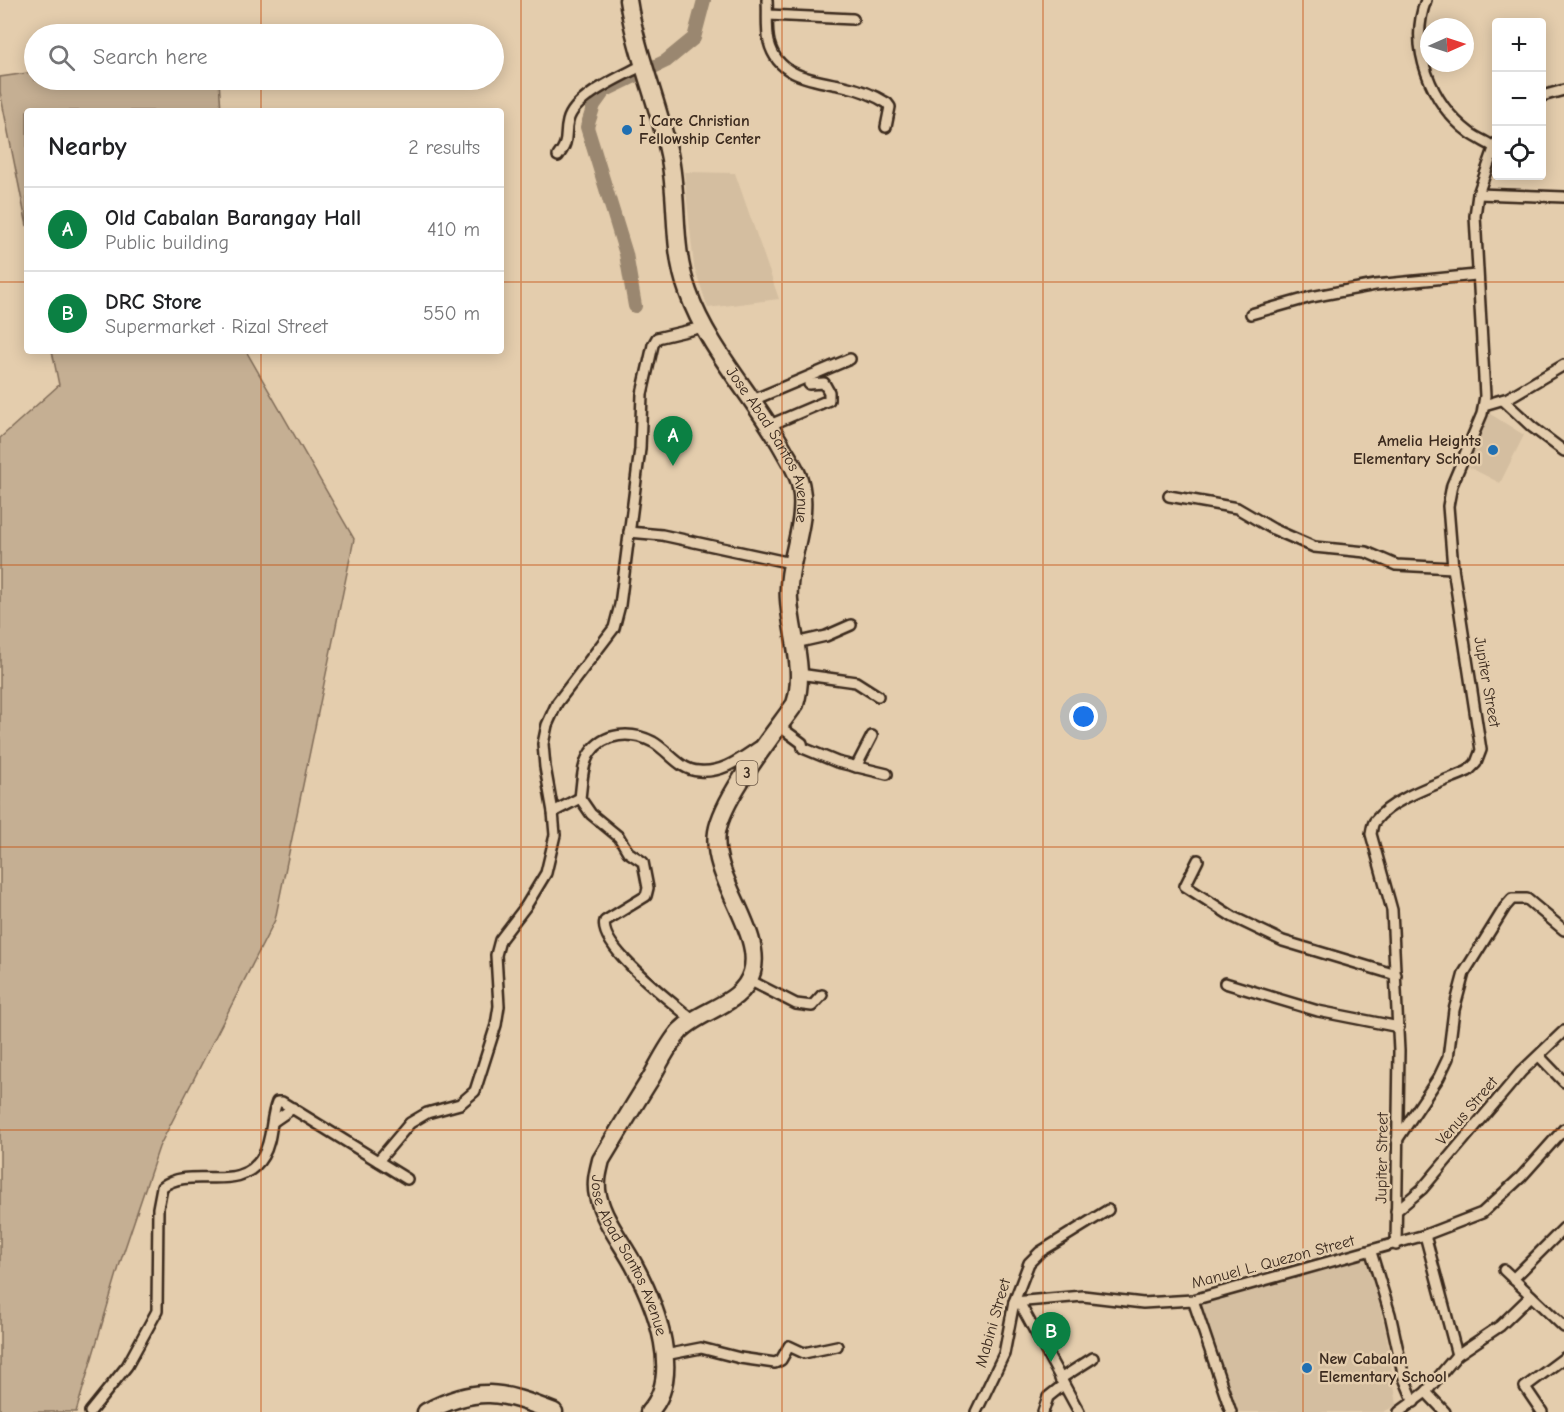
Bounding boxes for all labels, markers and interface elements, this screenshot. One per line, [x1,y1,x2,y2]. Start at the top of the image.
north arrow [1420,18,1474,72]
map controls [1492,18,1546,180]
button: + [1492,18,1546,72]
search box [24,24,504,90]
icon: search [45,41,78,74]
text: Search here [93,44,208,70]
button: − [1492,72,1546,126]
place label: I Care Christian Fellowship Center [639,112,761,148]
marker: I Care Christian Fellowship Center [620,123,634,137]
button: locate [1492,126,1546,180]
text: Nearby [48,132,127,162]
text: 2 results [408,136,480,159]
text: Old Cabalan Barangay Hall [105,205,361,231]
text: A [62,218,73,241]
text: 410 m [427,218,480,241]
text: Public building [105,231,229,254]
text: DRC Store [105,289,202,315]
text: B [61,302,74,325]
text: 550 m [423,302,480,325]
text: Supermarket · Rizal Street [105,315,328,338]
street label: Jose Abad Santos Avenue [722,363,811,524]
pin: A [654,416,692,466]
place label: Amelia Heights Elementary School [1353,432,1481,468]
marker: Amelia Heights Elementary School [1486,443,1500,457]
street label: Jupiter Street [1470,635,1504,729]
your location [1069,702,1098,731]
road number: 3 [736,761,758,785]
street label: Venus Street [1432,1073,1502,1149]
street label: Jupiter Street [1372,1112,1392,1204]
street label: Jose Abad Santos Avenue [588,1174,670,1338]
street label: Manuel L. Quezon Street [1189,1231,1357,1292]
street label: Mabini Street [972,1276,1014,1370]
pin: B [1032,1312,1070,1362]
place label: New Cabalan Elementary School [1319,1350,1447,1386]
marker: New Cabalan Elementary School [1300,1361,1314,1375]

